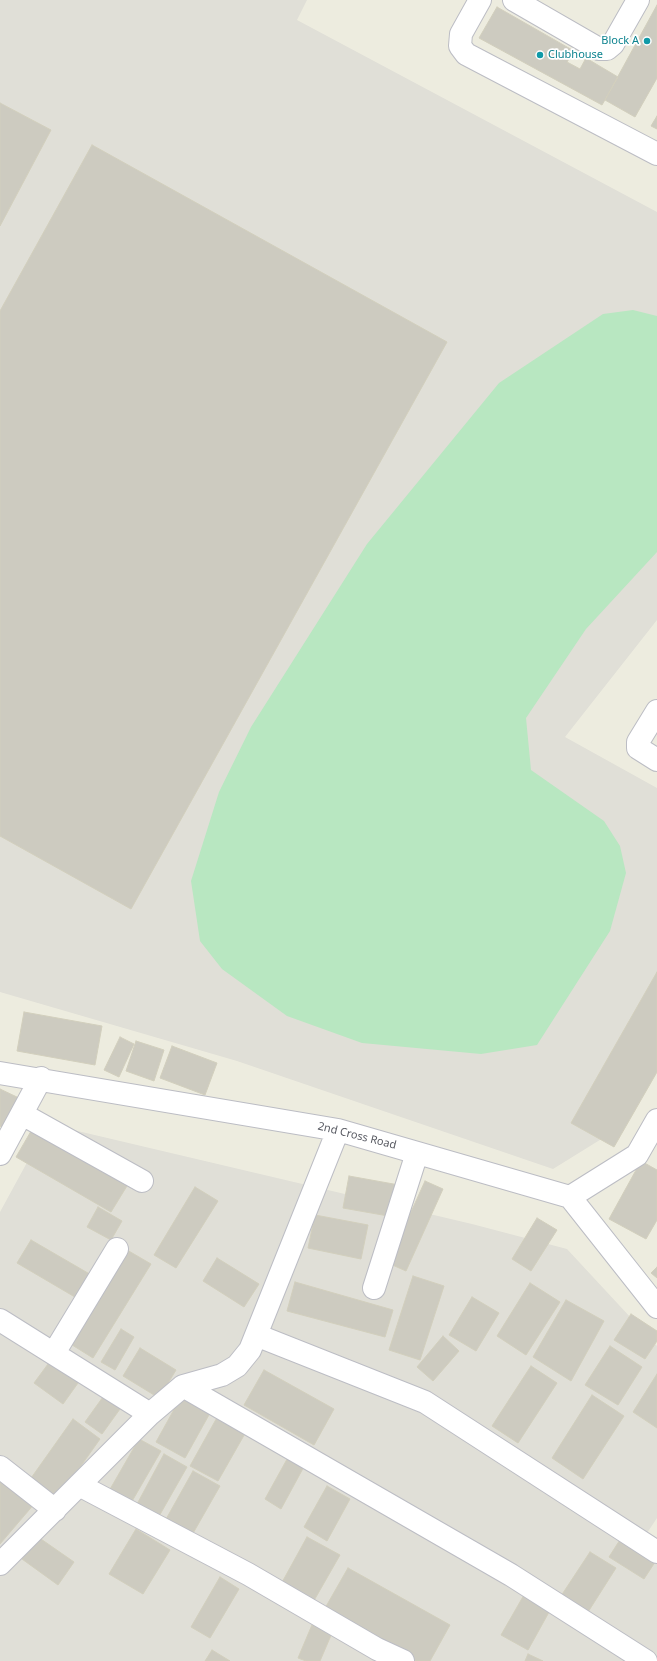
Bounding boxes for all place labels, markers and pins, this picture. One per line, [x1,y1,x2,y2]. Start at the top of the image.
place label: Block A [601,34,639,48]
marker: Block A [642,36,652,46]
place label: Clubhouse [548,48,603,62]
marker: Clubhouse [535,50,545,60]

